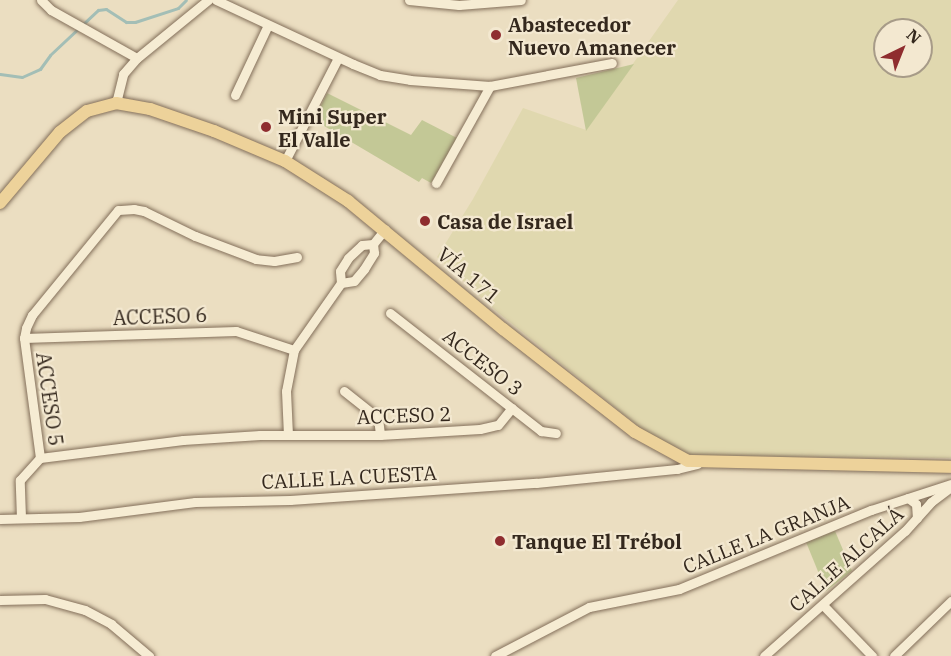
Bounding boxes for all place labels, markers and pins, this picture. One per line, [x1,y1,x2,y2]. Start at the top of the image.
place label: Abastecedor Nuevo Amanecer [508,12,676,59]
marker: Abastecedor Nuevo Amanecer [489,28,503,42]
place label: Mini Super El Valle [278,104,387,151]
marker: Mini Super El Valle [259,120,273,134]
place label: Casa de Israel [437,209,573,233]
marker: Casa de Israel [418,214,432,228]
place label: Tanque El Trébol [512,529,682,553]
marker: Tanque El Trébol [493,534,507,548]

